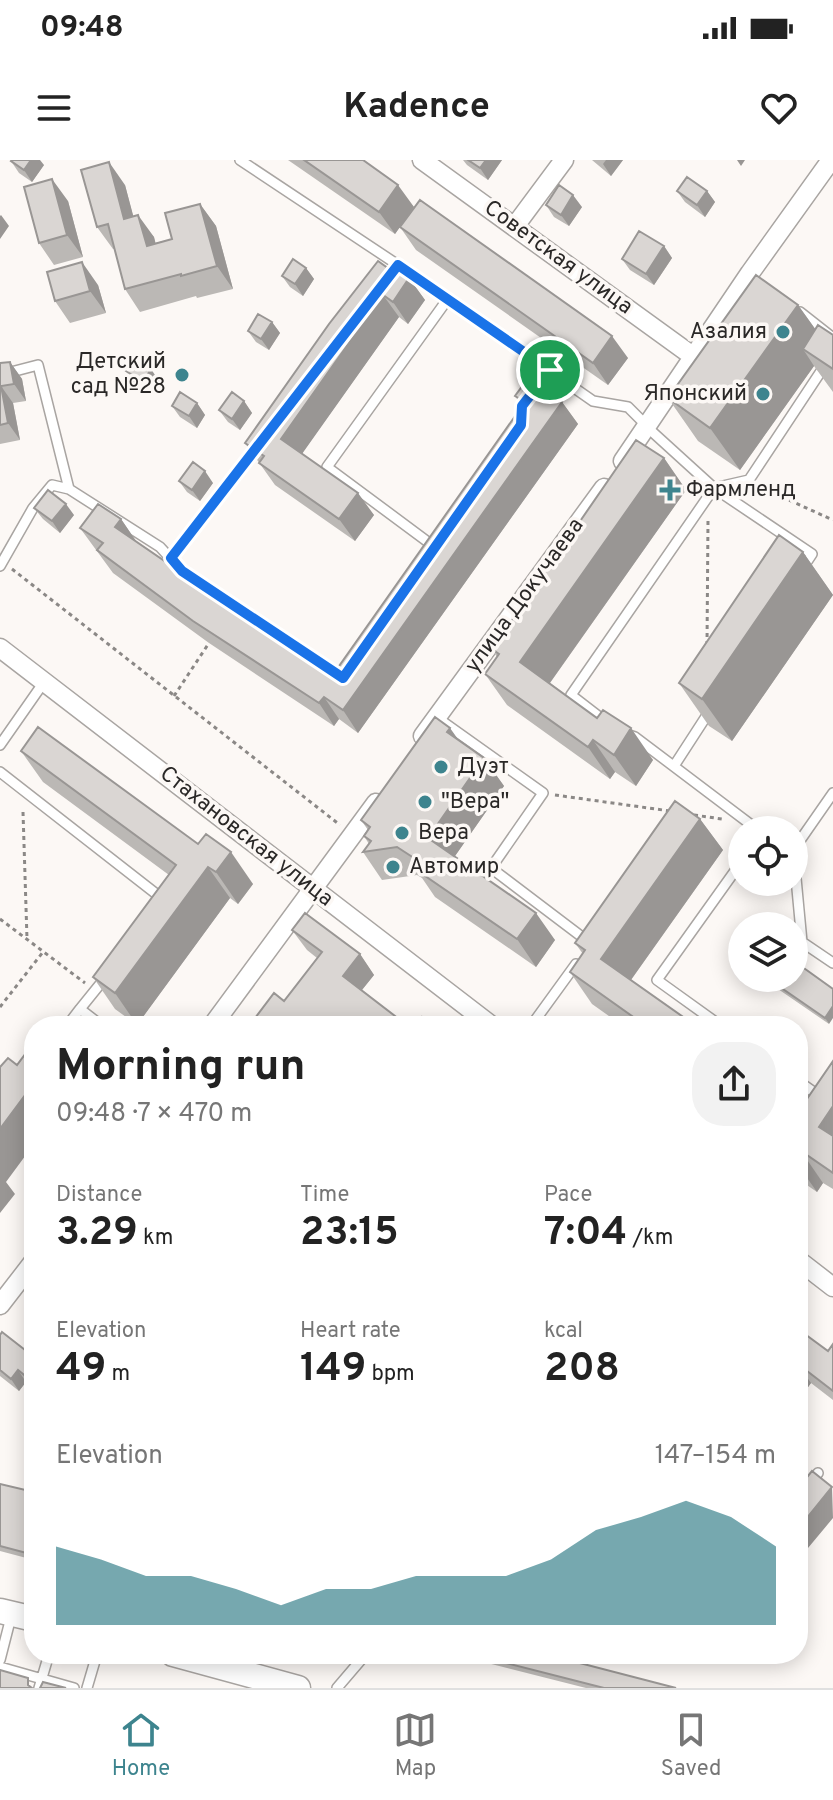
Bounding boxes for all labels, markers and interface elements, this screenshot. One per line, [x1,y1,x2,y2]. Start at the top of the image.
text: 09:48 [40,10,124,47]
text: Kadence [343,85,490,131]
icon: menu [32,86,76,130]
icon: heart [757,86,801,130]
street label: Советская улица [478,195,638,321]
place label: Азалия [690,319,767,346]
marker: Азалия [774,323,792,341]
pin [516,336,584,404]
icon: arrive [528,348,572,392]
place label: Детский сад №28 [71,349,166,401]
marker: Детский сад №28 [173,366,191,384]
place label: Японский [643,381,747,408]
marker: Японский [754,385,772,403]
place label: Фармленд [686,477,796,504]
marker: Фармленд [661,481,679,499]
street label: улица Докучаева [460,513,590,679]
place label: Дуэт [457,754,509,781]
marker: Дуэт [432,758,450,776]
street label: Стахановская улица [154,761,338,913]
place label: "Вера" [441,789,509,816]
marker: "Вера" [416,793,434,811]
map controls [728,816,808,992]
button: locate [728,816,808,896]
place label: Вера [418,820,469,847]
marker: Вера [393,824,411,842]
place label: Автомир [409,854,499,881]
marker: Автомир [384,858,402,876]
button: layers [728,912,808,992]
text: Morning run [56,1040,306,1096]
button: share [692,1042,776,1126]
text: 09:48 · 7 × 470 m [56,1098,252,1131]
text: Distance [56,1182,142,1209]
text: Time [300,1182,349,1209]
text: Pace [544,1182,592,1209]
text: 3.29 [56,1209,138,1259]
text: 23:15 [300,1209,399,1259]
text: 7:04 [544,1209,627,1259]
text: km [138,1225,173,1252]
text: /km [627,1225,673,1252]
text: Elevation [56,1318,146,1345]
text: Heart rate [300,1318,401,1345]
text: kcal [544,1318,583,1345]
text: 49 [56,1345,106,1395]
text: 149 [300,1345,366,1395]
text: 208 [544,1345,620,1395]
text: m [106,1361,130,1388]
text: bpm [366,1361,415,1388]
text: Elevation [56,1440,163,1473]
text: 147–154 m [655,1440,776,1473]
tab: Home [112,1708,170,1783]
tab: Map [393,1708,437,1783]
tab: Saved [661,1708,721,1783]

